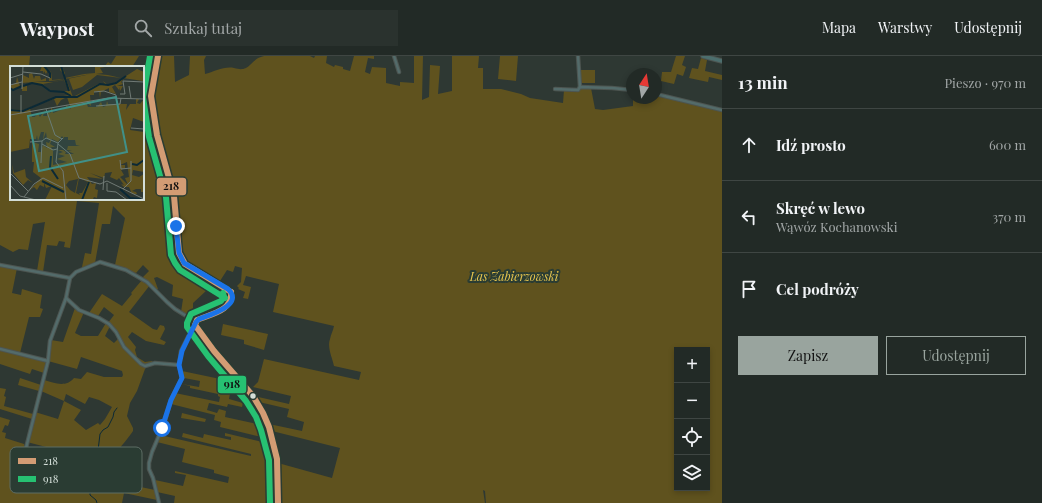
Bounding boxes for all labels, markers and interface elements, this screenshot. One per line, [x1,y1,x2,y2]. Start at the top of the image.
search box [118,10,398,46]
text: Waypost [20,15,94,41]
icon: search [132,17,154,39]
text: Szukaj tutaj [164,18,242,38]
text: Mapa [822,18,856,37]
text: Warstwy [878,18,932,37]
text: Udostępnij [954,18,1022,37]
inset map [10,66,144,200]
north arrow [626,68,662,104]
text: 13 min [738,71,788,93]
text: Pieszo · 970 m [945,74,1026,91]
icon: ahead [738,134,760,156]
text: Idź prosto [776,135,846,155]
text: 600 m [989,136,1026,153]
line badge: 218 [156,177,187,196]
text: 218 [163,178,179,193]
text: Skręć w lewo [776,198,865,218]
icon: left [738,206,760,228]
text: 370 m [992,208,1026,225]
route end [167,217,185,235]
text: Wąwóz Kochanowski [776,218,898,235]
park label: Las Zabierzowski [469,268,559,284]
icon: arrive [738,278,760,300]
text: Cel podróży [776,279,859,299]
button: Zapisz [738,336,878,375]
button: Udostępnij [886,336,1026,375]
map controls [674,347,710,491]
button: + [674,347,710,383]
line badge: 918 [217,375,247,394]
text: 918 [224,376,240,391]
button: − [674,383,710,419]
unlabelled marker [248,391,258,401]
route start [153,419,171,437]
button: locate [674,419,710,455]
legend [10,447,142,493]
text: 218 [43,453,58,468]
button: layers [674,455,710,491]
text: 918 [43,471,59,486]

